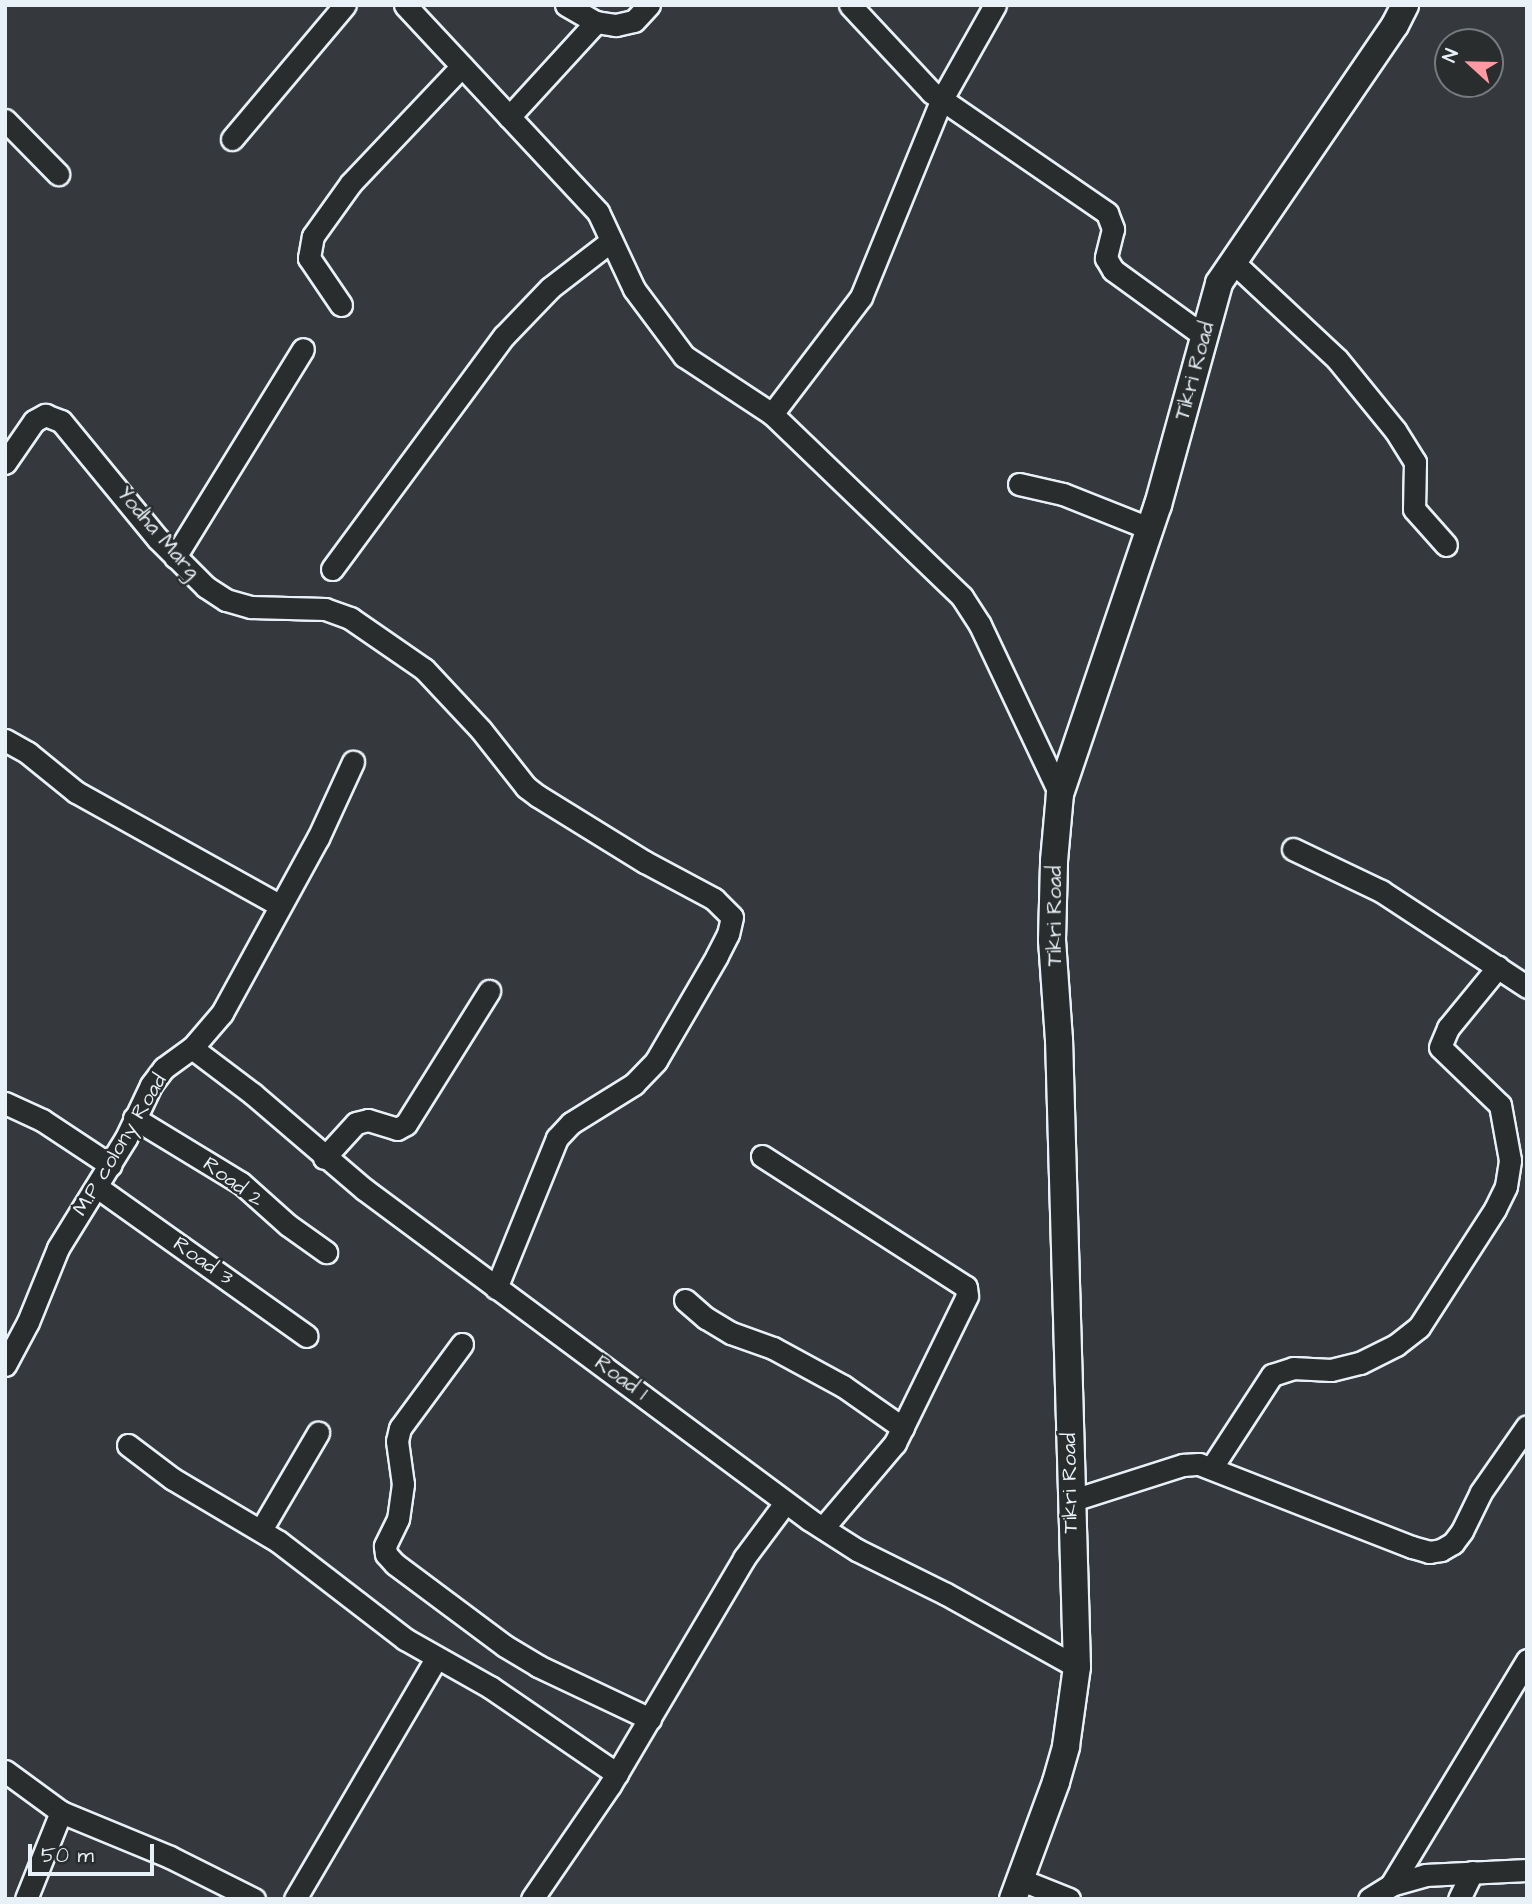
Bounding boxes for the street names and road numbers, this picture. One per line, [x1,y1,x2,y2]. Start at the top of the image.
street label: Tikri Road [1170,319,1220,423]
street label: Yodha Marg [111,482,205,584]
street label: Tikri Road [1042,866,1068,966]
street label: M.P colony Road [68,1070,172,1220]
street label: Road 2 [198,1152,268,1212]
street label: Road 3 [168,1231,238,1291]
street label: Road 1 [590,1350,652,1406]
street label: Tikri Road [1057,1433,1083,1533]

